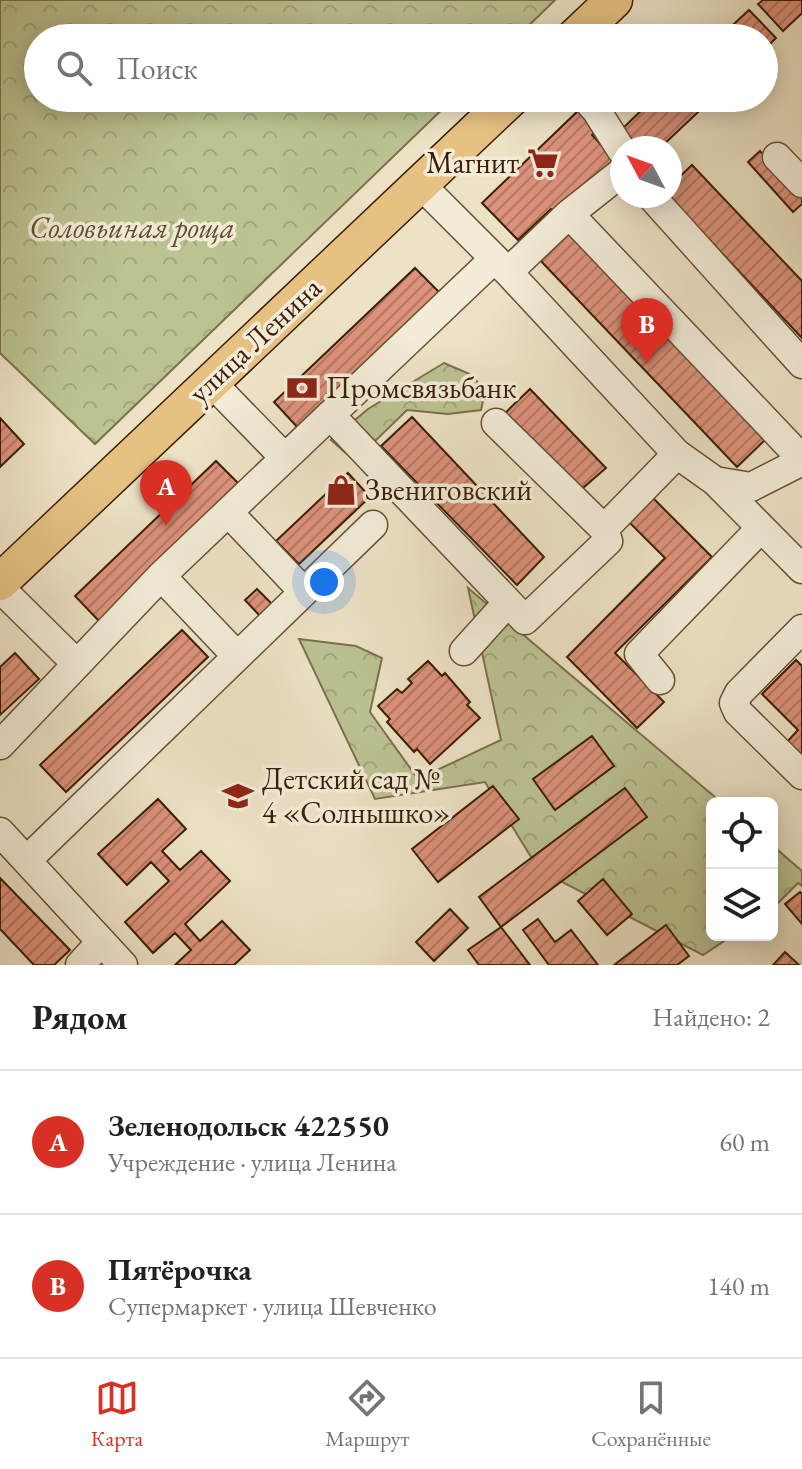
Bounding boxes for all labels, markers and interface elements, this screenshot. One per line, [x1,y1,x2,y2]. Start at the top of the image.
search box [24,24,778,112]
icon: search [52,46,96,90]
text: Поиск [116,49,198,88]
north arrow [610,136,682,208]
place label: Магнит [426,143,519,182]
supermarket icon: Магнит [526,146,560,180]
park label: Соловьиная роща [29,208,235,247]
street label: улица Ленина [180,268,329,411]
pin: B [621,298,673,364]
place label: Промсвязьбанк [326,368,517,407]
bank icon: Промсвязьбанк [285,371,319,405]
pin: A [140,460,192,526]
place label: Звениговский [365,470,532,509]
shop icon: Звениговский [324,473,358,507]
your location [304,562,344,602]
place label: Детский сад № 4 «Солнышко» [262,759,451,832]
school or university icon: Детский сад № 4 «Солнышко» [221,779,255,813]
map controls [706,797,778,941]
button: locate [706,797,778,869]
button: layers [706,869,778,941]
text: Рядом [32,995,127,1039]
text: Найдено: 2 [652,1000,770,1034]
text: Зеленодольск 422550 [108,1106,389,1145]
text: A [49,1125,67,1159]
text: 60 m [720,1125,770,1159]
text: Учреждение · улица Ленина [108,1145,397,1179]
text: Пятёрочка [108,1250,252,1289]
text: B [50,1269,66,1303]
text: 140 m [707,1269,770,1303]
text: Супермаркет · улица Шевченко [108,1289,437,1323]
tab: Карта [91,1376,143,1453]
tab: Маршрут [325,1376,409,1453]
tab: Сохранённые [591,1376,711,1453]

